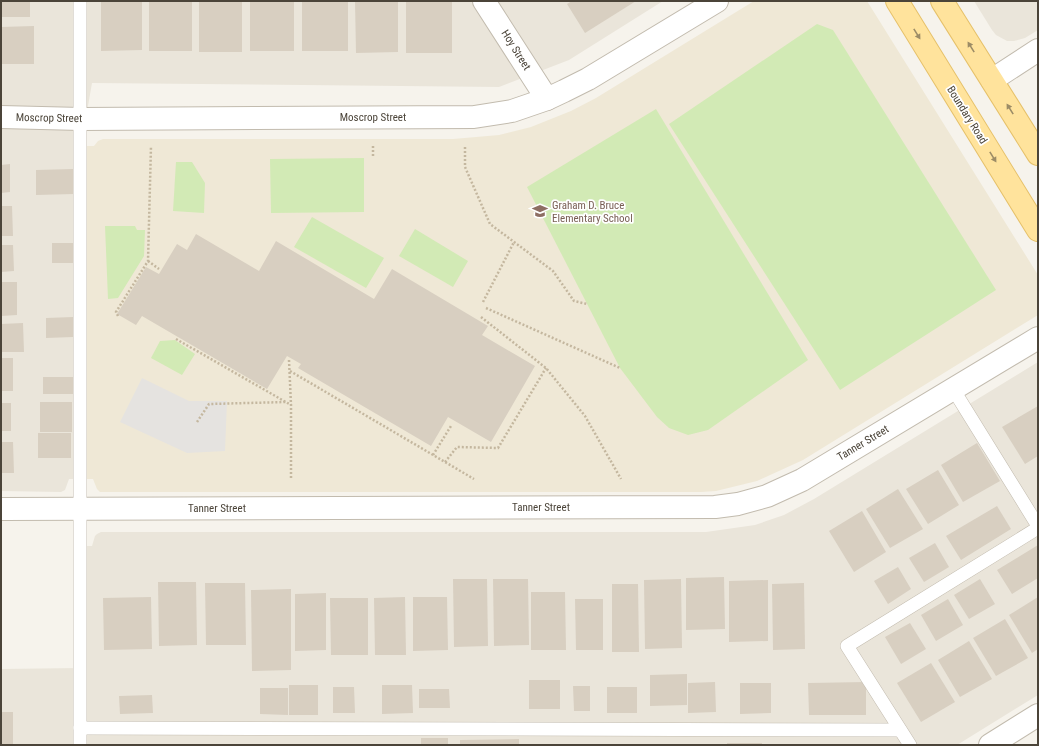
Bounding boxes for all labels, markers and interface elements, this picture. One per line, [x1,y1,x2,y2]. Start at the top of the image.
street label: Hoy Street [499,27,533,73]
one-way arrow [913,29,921,39]
one-way arrow [967,42,975,52]
street label: Boundary Road [944,84,990,146]
one-way arrow [1006,104,1014,114]
street label: Moscrop Street [16,111,82,125]
street label: Moscrop Street [340,111,406,124]
one-way arrow [989,151,996,163]
place label: Graham D. Bruce Elementary School [552,199,633,225]
school or university icon: Graham D. Bruce Elementary School [531,202,549,220]
street label: Tanner Street [835,423,891,463]
street label: Tanner Street [512,501,570,514]
street label: Tanner Street [188,502,246,515]

